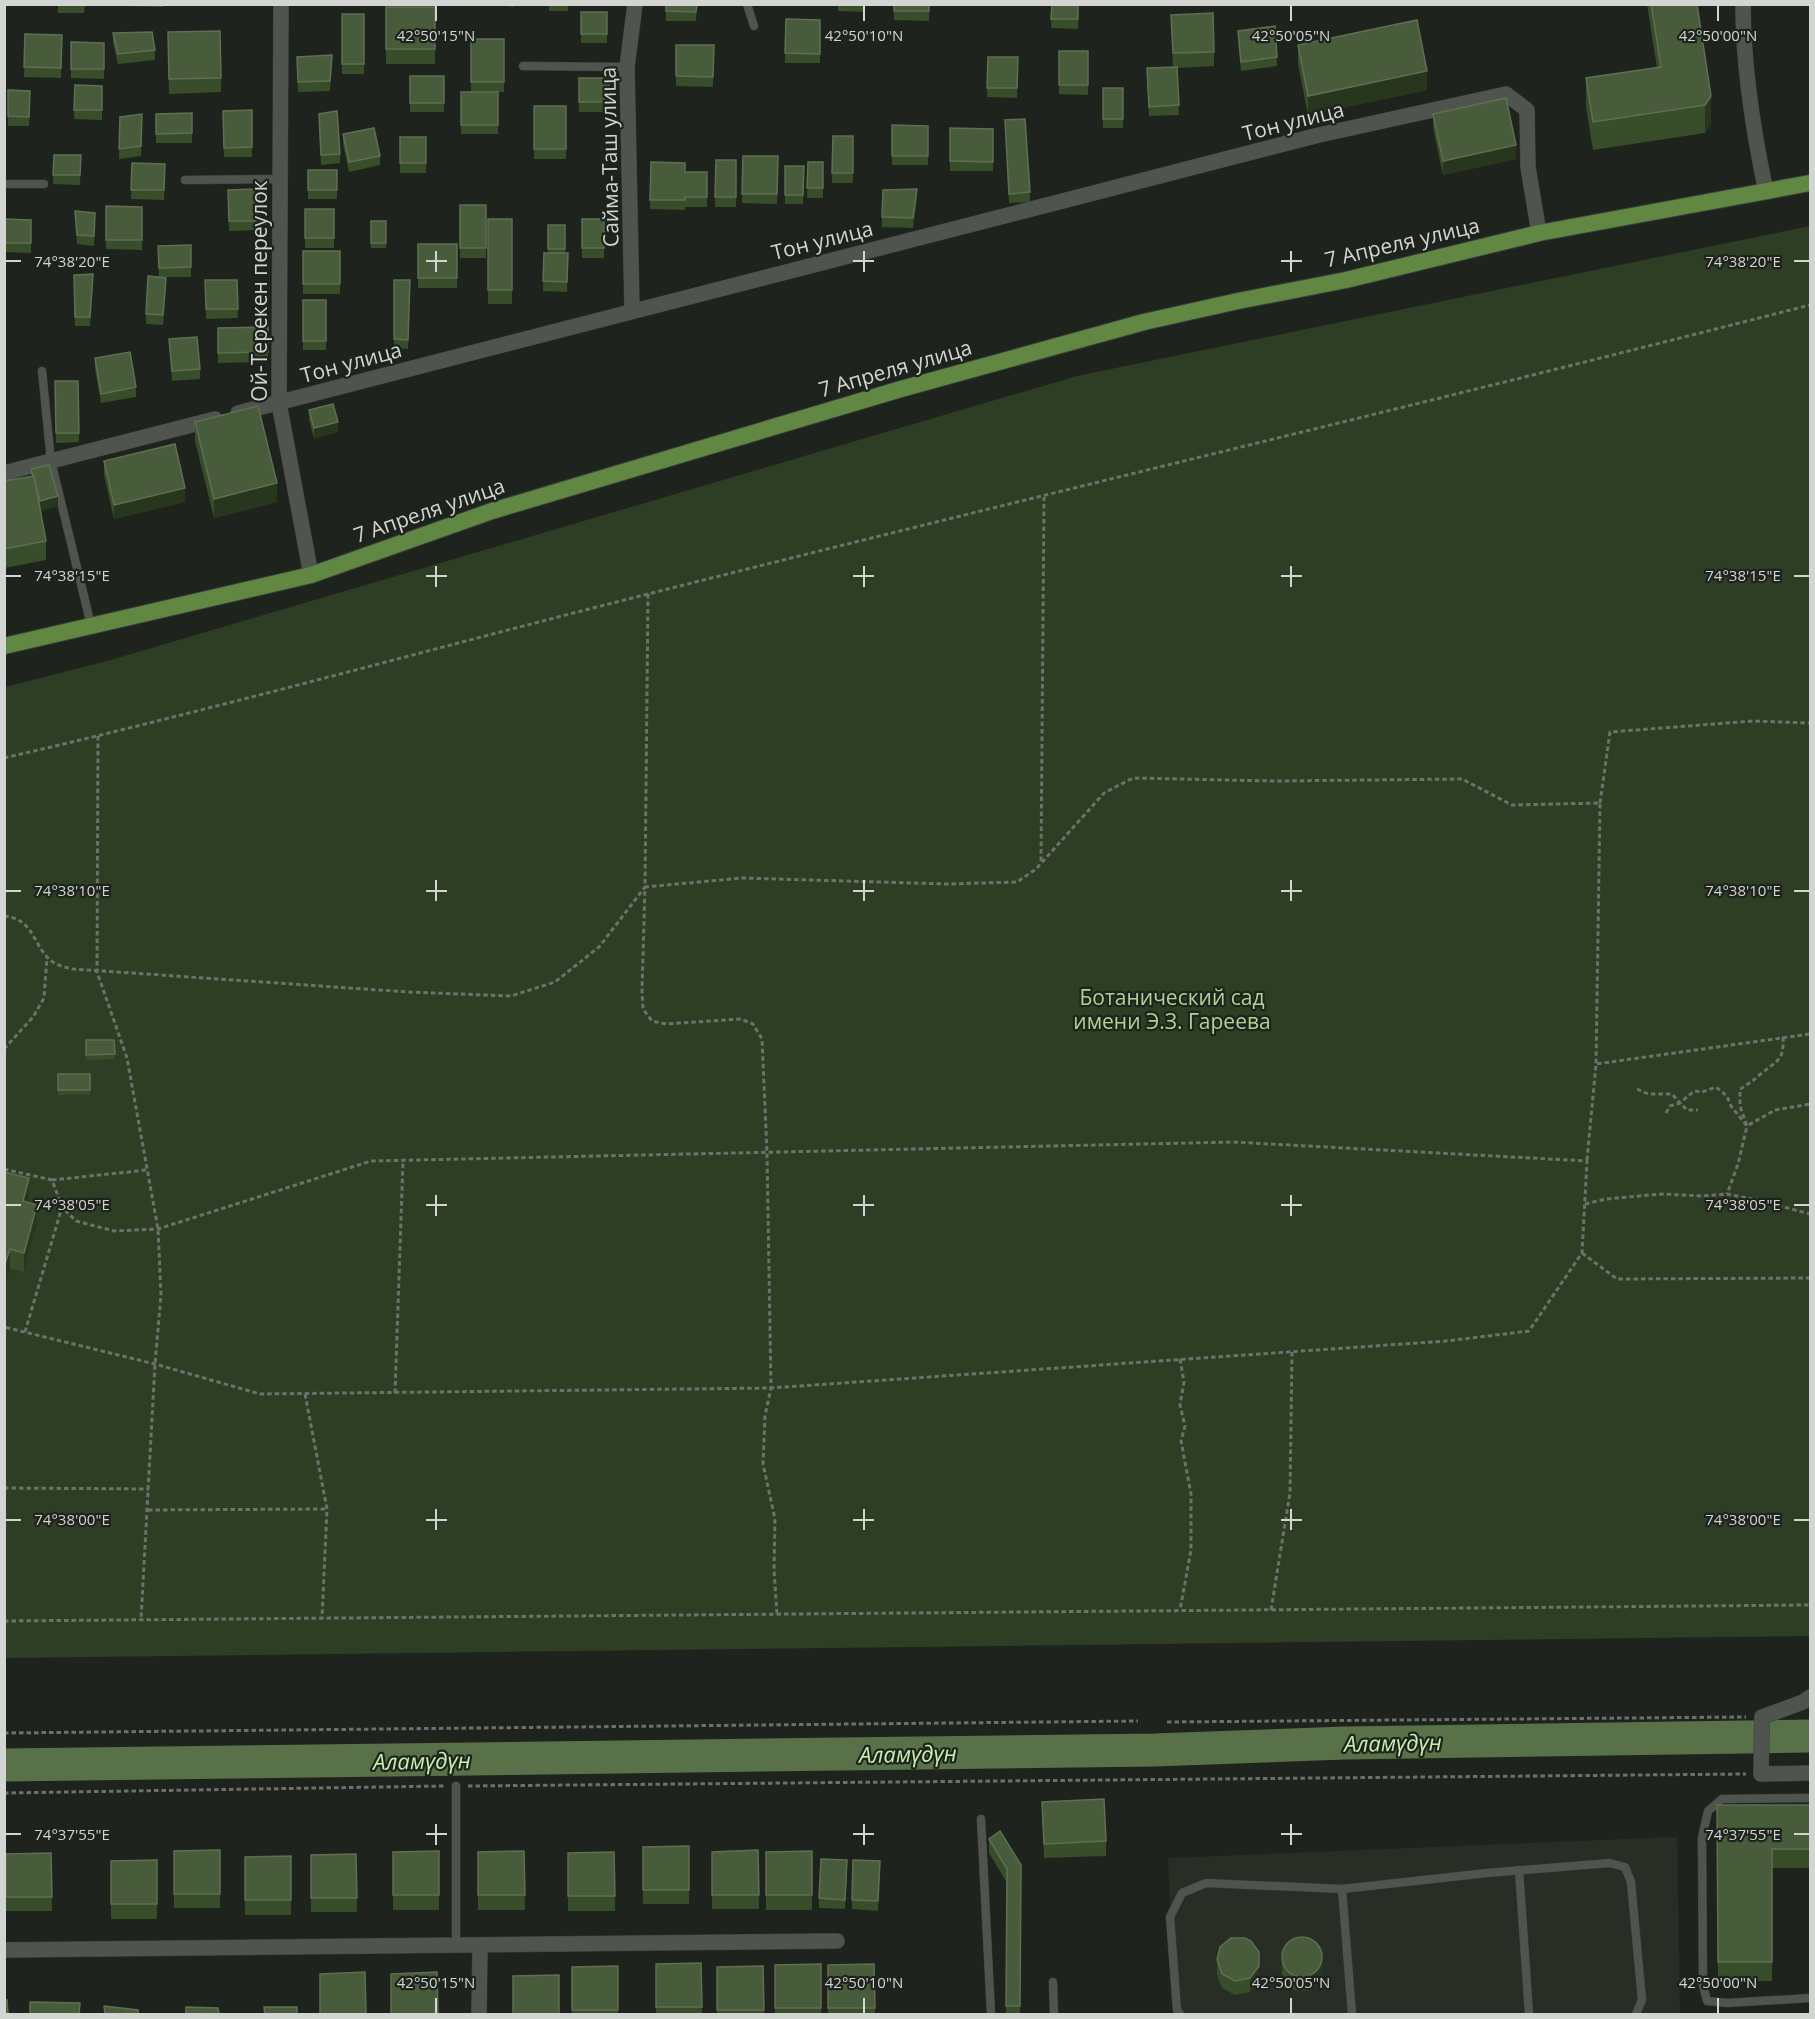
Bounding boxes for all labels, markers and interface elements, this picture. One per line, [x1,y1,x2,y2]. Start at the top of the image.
text: 42°50'15"N [397,25,475,45]
text: 42°50'10"N [825,25,903,45]
text: 42°50'05"N [1252,25,1330,45]
text: 42°50'00"N [1679,25,1757,45]
street label: Сайма-Таш улица [593,67,625,247]
street label: Тон улица [1239,95,1347,147]
street label: Ой-Терекен переулок [245,180,273,402]
street label: 7 Апреля улица [1322,211,1482,273]
street label: Тон улица [768,214,876,266]
text: 74°38'20"E [34,251,110,271]
text: 74°38'20"E [1705,251,1781,271]
street label: 7 Апреля улица [815,333,975,403]
street label: Тон улица [297,335,405,389]
street label: 7 Апреля улица [350,471,508,549]
text: 74°38'15"E [34,565,110,585]
text: 74°38'15"E [1705,565,1781,585]
text: 74°38'10"E [34,880,110,900]
text: 74°38'10"E [1705,880,1781,900]
park label: Ботанический сад имени Э.З. Гареева [1073,983,1271,1035]
text: 74°38'05"E [34,1194,110,1214]
text: 74°38'05"E [1705,1194,1781,1214]
text: 74°38'00"E [34,1509,110,1529]
text: 74°38'00"E [1705,1509,1781,1529]
water label: Аламүдүн [1342,1726,1442,1758]
water label: Аламүдүн [857,1737,957,1769]
water label: Аламүдүн [371,1744,471,1776]
text: 74°37'55"E [34,1824,110,1844]
text: 74°37'55"E [1705,1824,1781,1844]
text: 42°50'15"N [397,1972,475,1992]
text: 42°50'10"N [825,1972,903,1992]
text: 42°50'05"N [1252,1972,1330,1992]
text: 42°50'00"N [1679,1972,1757,1992]

